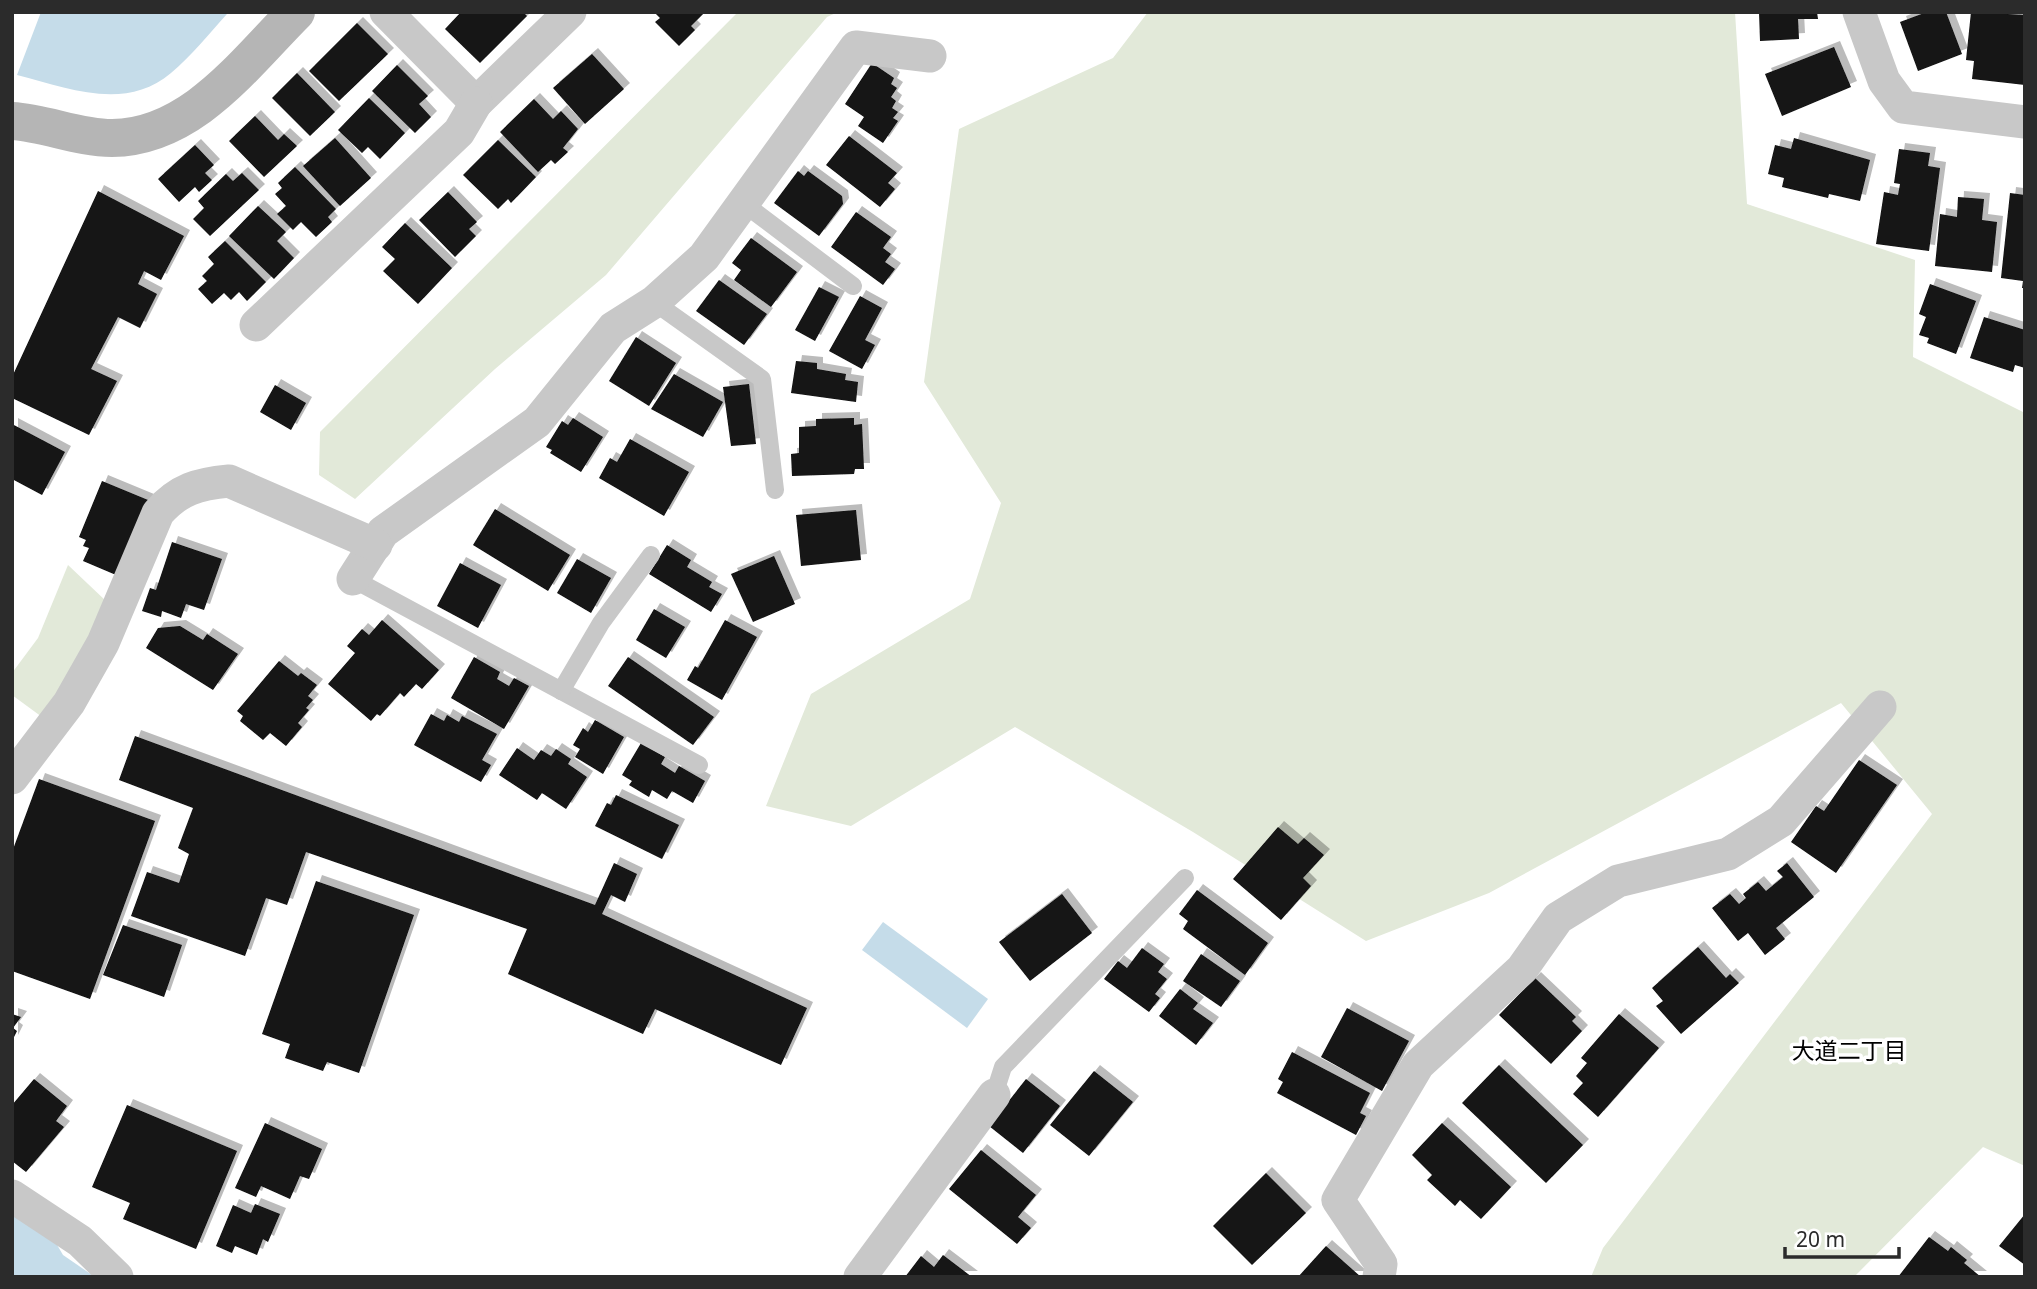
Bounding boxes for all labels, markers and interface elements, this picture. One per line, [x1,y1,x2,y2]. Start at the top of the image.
district label: 大道二丁目 [1792,1034,1907,1066]
scale bar [1785,1216,1899,1260]
text: 20 m [1796,1225,1845,1253]

